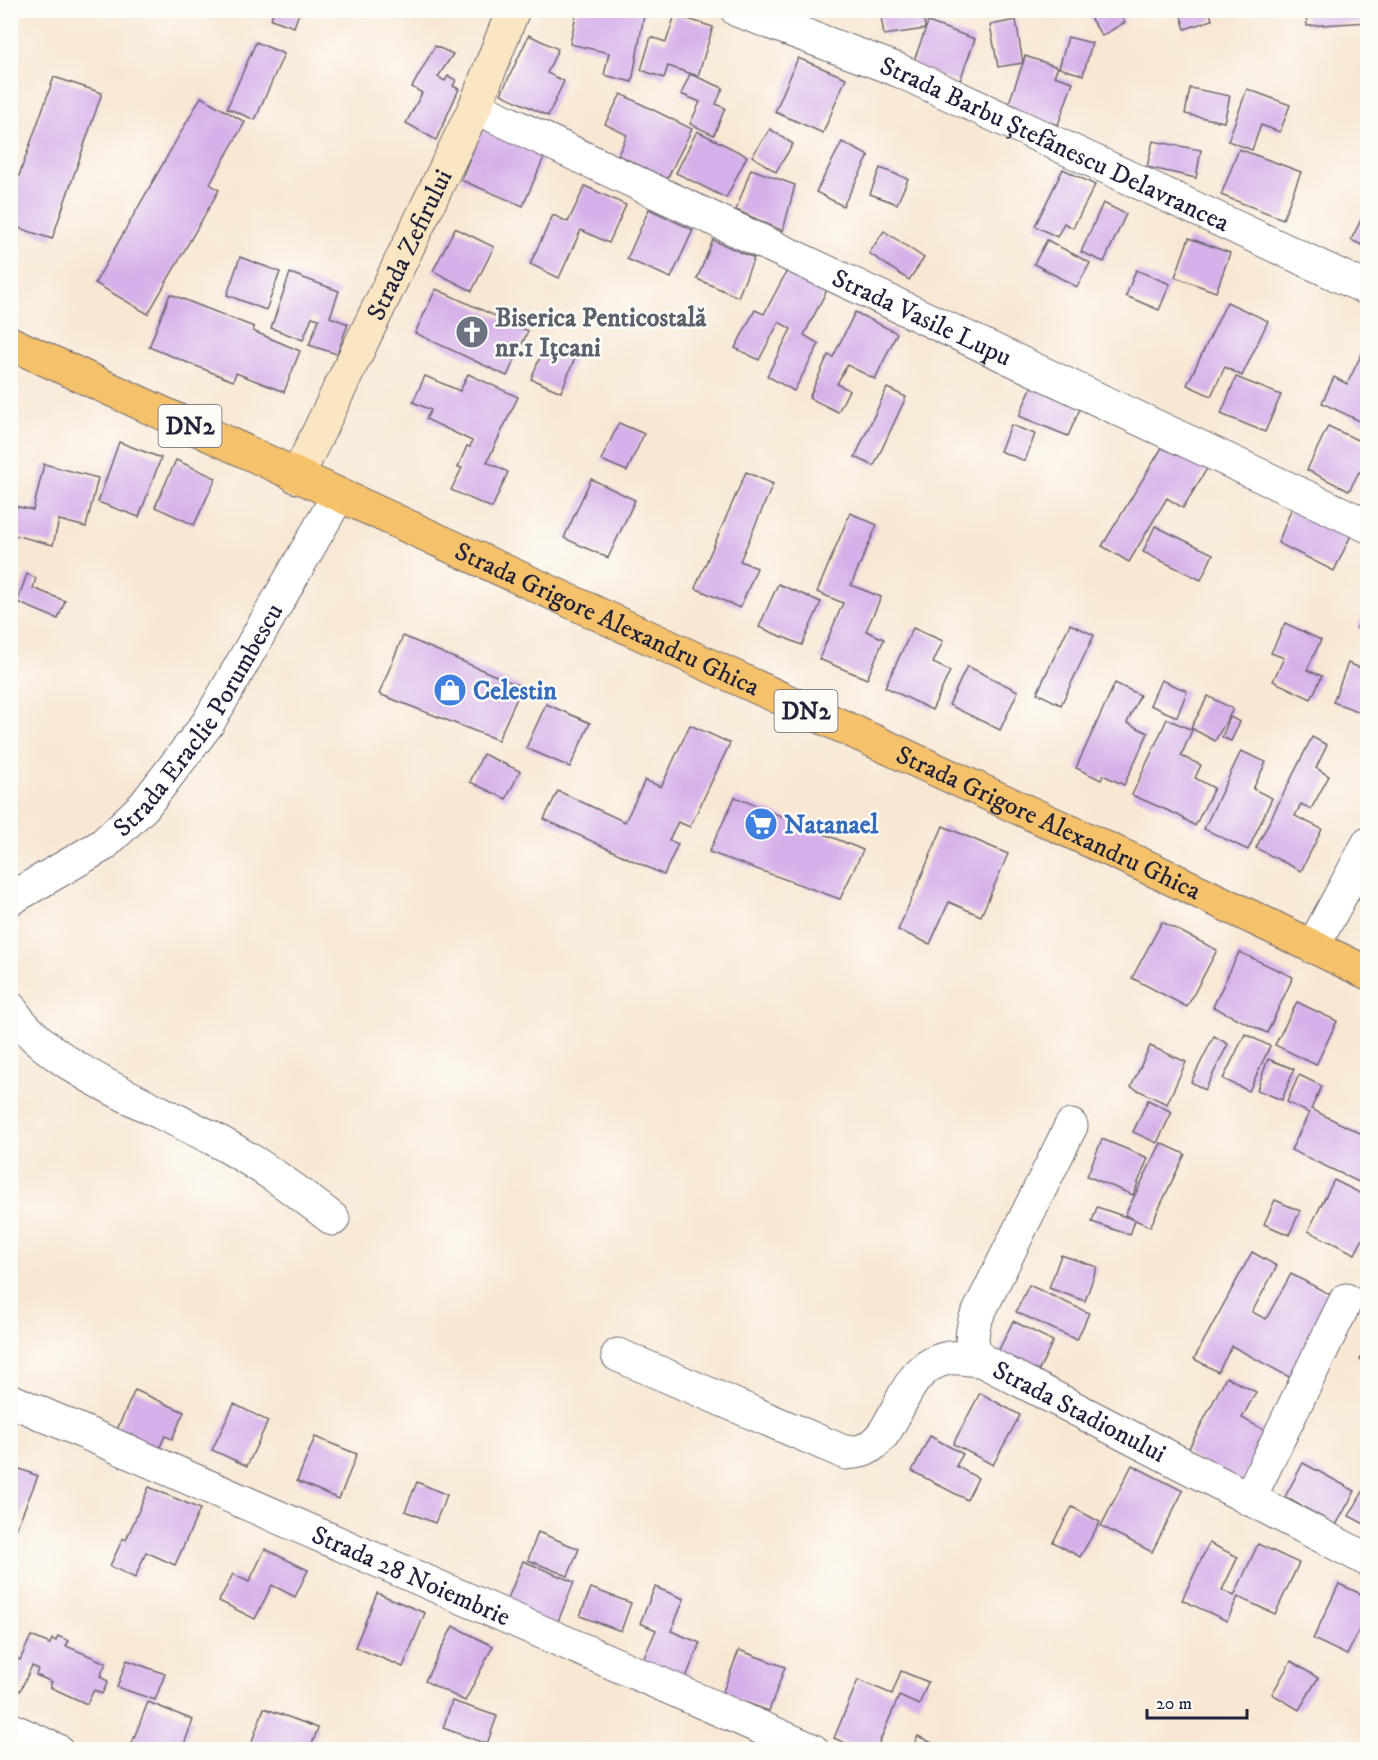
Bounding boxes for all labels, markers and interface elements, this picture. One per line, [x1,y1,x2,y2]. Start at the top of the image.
street label: Strada Barbu Ștefănescu Delavrancea [875,50,1234,240]
street label: Strada Zefirului [360,164,461,326]
street label: Strada Vasile Lupu [826,262,1017,374]
place label: Biserica Penticostală nr.1 Ițcani [495,302,707,365]
church icon: Biserica Penticostală nr.1 Ițcani [454,314,490,350]
road number: DN2 [158,405,222,447]
street label: Strada Grigore Alexandru Ghica [449,535,765,704]
street label: Strada Eraclie Porumbescu [107,598,291,845]
shop icon: Celestin [432,672,468,708]
place label: Celestin [473,675,557,708]
road number: DN2 [774,690,838,732]
street label: Strada Grigore Alexandru Ghica [891,739,1206,908]
supermarket icon: Natanael [743,806,779,842]
place label: Natanael [784,809,880,842]
street label: Strada Stadionului [987,1354,1171,1471]
street label: Strada 28 Noiembrie [306,1519,515,1634]
scale bar [1147,1682,1248,1720]
text: 20 m [1156,1693,1192,1715]

